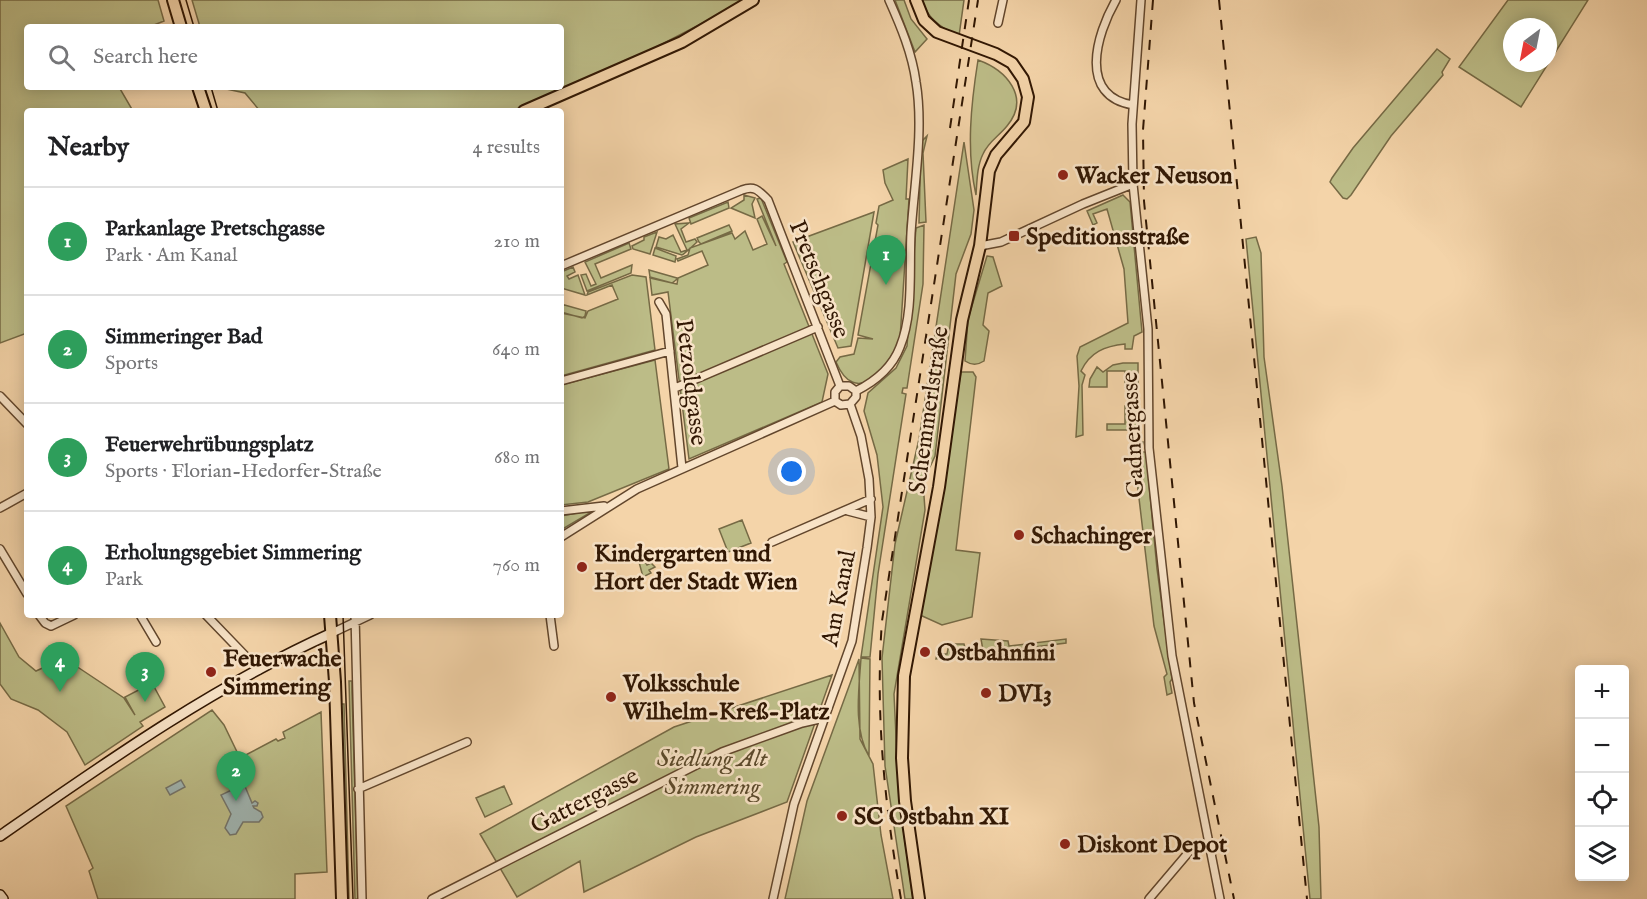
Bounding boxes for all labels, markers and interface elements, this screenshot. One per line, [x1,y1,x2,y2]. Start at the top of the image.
north arrow [1503,18,1557,72]
search box [24,24,564,90]
icon: search [45,41,78,74]
text: Search here [93,43,198,71]
text: Nearby [48,131,129,164]
text: 4 results [473,135,540,160]
place label: Wacker Neuson [1074,161,1233,192]
marker: Wacker Neuson [1056,168,1070,182]
text: Parkanlage Pretschgasse [105,215,325,243]
street label: Pretschgasse [781,216,856,343]
place label: Speditionsstraße [1026,222,1189,253]
text: 1 [64,229,71,254]
text: 210 m [494,229,540,254]
marker: Speditionsstraße [1007,229,1021,243]
pin: 1 [866,236,906,285]
text: Park · Am Kanal [105,243,237,268]
street label: Petzoldgasse [667,317,714,447]
text: Simmeringer Bad [105,323,263,351]
street label: Schemmerlstraße [902,324,957,496]
text: 2 [63,337,72,362]
text: 640 m [492,337,540,362]
text: Sports [105,351,158,376]
street label: Gadnergasse [1115,371,1152,499]
text: Feuerwehrübungsplatz [105,431,314,459]
text: 3 [64,445,71,470]
text: 680 m [494,445,540,470]
your location [777,457,806,486]
text: Sports · Florian-Hedorfer-Straße [105,459,382,484]
place label: Schachinger [1031,521,1152,552]
marker: Schachinger [1012,528,1026,542]
text: Erholungsgebiet Simmering [105,539,361,567]
place label: Kindergarten und Hort der Stadt Wien [594,539,798,598]
street label: Am Kanal [815,547,864,650]
text: 4 [63,553,72,578]
text: 760 m [493,553,540,578]
marker: Kindergarten und Hort der Stadt Wien [575,560,589,574]
text: Park [105,567,143,592]
place label: Ostbahnfini [937,638,1056,669]
pin: 4 [40,642,80,692]
place label: Feuerwache Simmering [223,644,342,703]
marker: Ostbahnfini [918,645,932,659]
pin: 3 [126,652,164,702]
marker: Feuerwache Simmering [204,665,218,679]
map controls [1575,665,1629,881]
button: + [1575,665,1629,719]
place label: Volksschule Wilhelm-Kreß-Platz [622,669,830,728]
place label: DVI3 [998,679,1052,710]
marker: DVI3 [979,686,993,700]
marker: Volksschule Wilhelm-Kreß-Platz [604,690,618,704]
button: − [1575,719,1629,773]
park label: Siedlung Alt Simmering [657,744,769,803]
pin: 2 [216,752,256,801]
street label: Gattergasse [525,761,644,842]
button: locate [1575,773,1629,827]
place label: SC Ostbahn XI [854,802,1010,833]
marker: SC Ostbahn XI [835,809,849,823]
button: layers [1575,827,1629,881]
place label: Diskont Depot [1077,830,1228,861]
marker: Diskont Depot [1058,837,1072,851]

